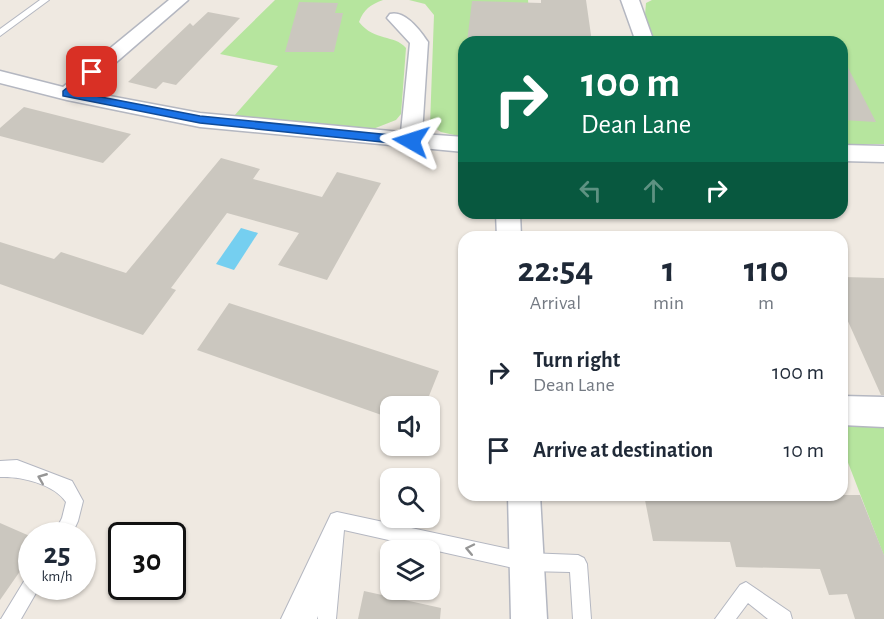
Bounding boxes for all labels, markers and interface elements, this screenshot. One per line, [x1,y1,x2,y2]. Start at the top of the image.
pin [66,46,117,97]
icon: arrive [75,55,108,88]
icon: right [482,60,560,138]
text: 100 m [581,62,680,104]
position arrow [379,109,443,173]
text: Dean Lane [581,111,691,138]
icon: left [574,174,607,207]
icon: ahead [637,174,670,207]
icon: right [700,174,733,207]
text: 22:54 [518,252,593,288]
text: 1 [662,252,675,288]
text: 110 [744,252,788,288]
text: Arrival [530,293,581,313]
text: min [653,293,684,313]
text: m [758,293,774,313]
text: Turn right [533,349,620,371]
icon: right [482,356,515,389]
text: 100 m [772,361,824,383]
text: Dean Lane [533,375,615,395]
map controls [380,396,440,600]
button: sound [380,396,440,456]
icon: arrive [482,434,515,467]
text: Arrive at destination [533,439,713,461]
text: 10 m [784,439,824,461]
button: search [380,468,440,528]
one-way arrow [38,472,48,485]
speed limit sign: 30 [108,522,186,600]
text: 25 [43,539,71,569]
button: layers [380,540,440,600]
one-way arrow [465,543,475,556]
text: km/h [42,569,72,584]

